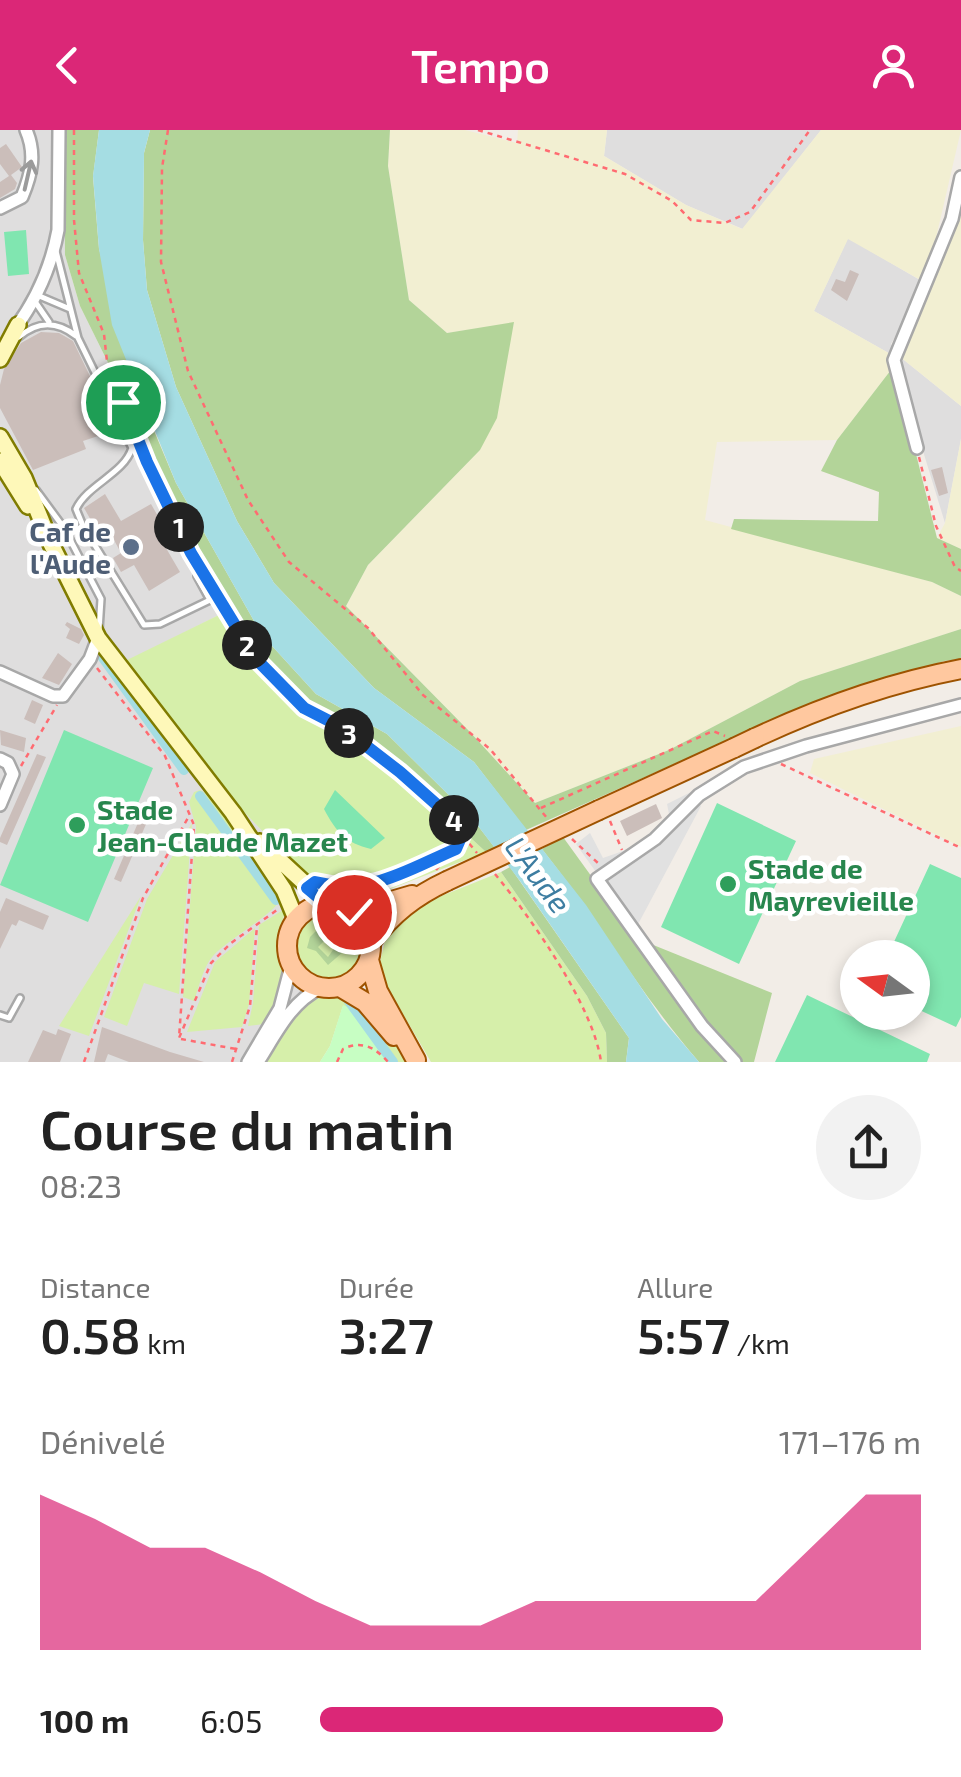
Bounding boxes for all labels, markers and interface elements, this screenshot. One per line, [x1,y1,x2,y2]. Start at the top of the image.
icon: back [40,38,95,93]
text: Tempo [411,38,550,92]
icon: person [866,38,921,93]
one-way arrow [20,160,38,192]
pin [81,360,166,445]
icon: arrive [96,375,151,430]
pin: 1 [154,502,204,552]
text: 1 [173,510,185,544]
place label: Caf de l'Aude [29,514,111,580]
marker: Caf de l'Aude [120,536,142,558]
pin: 2 [222,620,272,670]
text: 2 [239,628,255,662]
pin: 3 [324,708,374,758]
text: 3 [341,716,357,750]
place label: Stade Jean-Claude Mazet [97,792,348,858]
pin: 4 [429,795,479,845]
text: 4 [445,803,463,837]
marker: Stade Jean-Claude Mazet [66,814,88,836]
water label: L'Aude [499,829,579,919]
place label: Stade de Mayrevieille [748,851,914,917]
pin [312,870,397,955]
marker: Stade de Mayrevieille [717,873,739,895]
icon: check [327,885,382,940]
north arrow [840,940,930,1030]
map controls [840,940,930,1030]
text: Course du matin [40,1095,454,1161]
button: share [816,1095,921,1200]
text: 08:23 [40,1166,122,1204]
text: Distance [40,1270,151,1304]
text: Durée [339,1270,414,1304]
text: Allure [637,1270,713,1304]
text: 0.58 [40,1304,141,1364]
text: 3:27 [339,1304,434,1364]
text: 5:57 [637,1304,730,1364]
text: km [141,1326,186,1360]
text: /km [730,1326,790,1360]
text: Dénivelé [40,1422,166,1460]
text: 171–176 m [779,1422,921,1460]
text: 100 m [40,1701,129,1739]
text: 6:05 [200,1701,262,1739]

